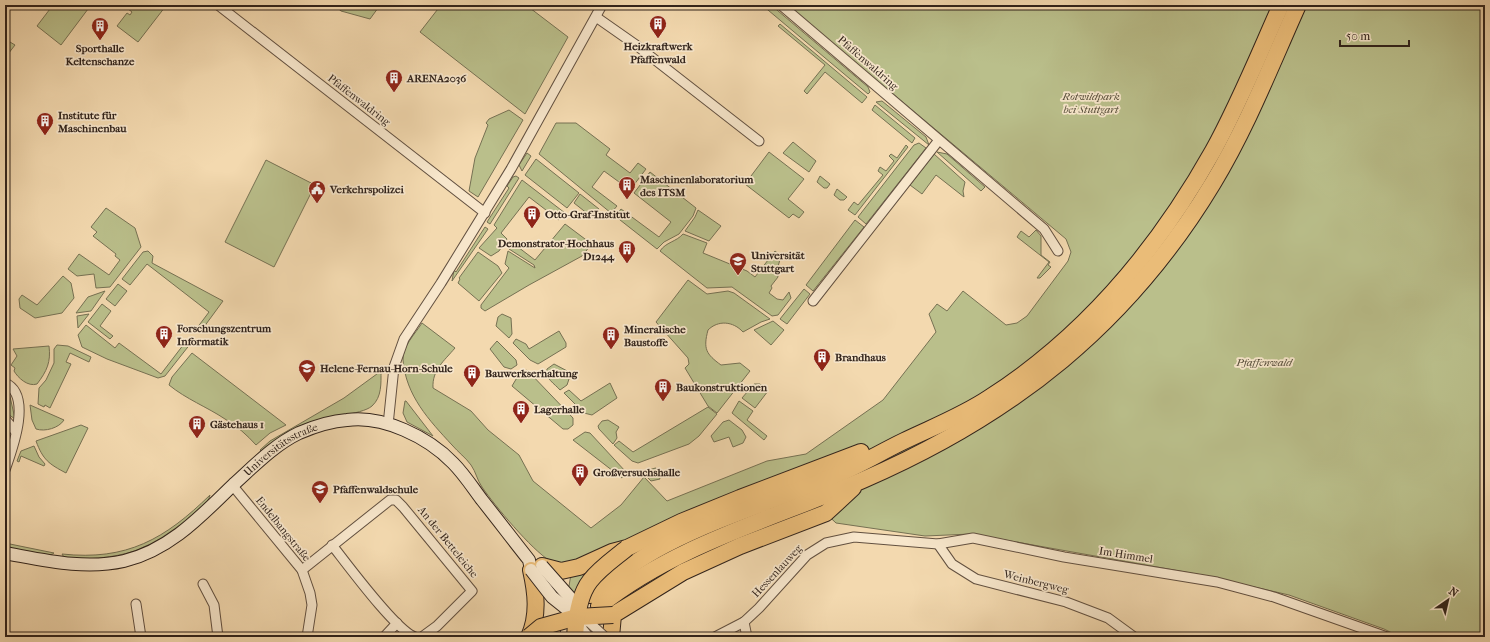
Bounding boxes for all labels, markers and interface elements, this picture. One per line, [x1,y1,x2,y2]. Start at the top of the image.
building icon: Heizkraftwerk Pfaffenwald [648,14,668,39]
building icon: Sporthalle Keltenschanze [90,16,110,41]
scale bar [1340,22,1409,48]
text: 50 m [1346,29,1370,43]
street label: Pfaffenwaldring [835,33,901,93]
place label: Heizkraftwerk Pfaffenwald [624,40,693,66]
place label: Sporthalle Keltenschanze [66,42,135,68]
building icon: ARENA2036 [384,68,404,93]
street label: Pfaffenwaldring [325,72,393,129]
place label: ARENA2036 [406,72,467,85]
park label: Rotwildpark bei Stuttgart [1061,90,1120,116]
place label: Institute für Maschinenbau [57,109,127,135]
building icon: Institute für Maschinenbau [35,111,55,136]
place label: Maschinenlaboratorium des ITSM [639,173,754,199]
building icon: Maschinenlaboratorium des ITSM [617,175,637,200]
public building icon: Verkehrspolizei [307,179,327,204]
place label: Verkehrspolizei [329,183,404,196]
building icon: Otto-Graf-Institut [522,204,542,229]
place label: Otto-Graf-Institut [545,208,631,221]
place label: Demonstrator-Hochhaus D1244 [497,237,614,263]
building icon: Demonstrator-Hochhaus D1244 [617,239,637,264]
place label: Universität Stuttgart [750,249,806,275]
school or university icon: Universität Stuttgart [728,251,748,276]
place label: Forschungszentrum Informatik [176,322,272,348]
place label: Mineralische Baustoffe [623,323,686,349]
building icon: Forschungszentrum Informatik [154,324,174,349]
building icon: Mineralische Baustoffe [601,325,621,350]
building icon: Brandhaus [812,347,832,372]
place label: Brandhaus [835,351,886,364]
park label: Pfaffenwald [1235,356,1293,369]
school or university icon: Helene-Fernau-Horn-Schule [297,358,317,383]
place label: Helene-Fernau-Horn-Schule [320,362,453,375]
building icon: Bauwerkserhaltung [462,363,482,388]
place label: Bauwerkserhaltung [485,367,579,380]
building icon: Baukonstruktionen [653,377,673,402]
place label: Baukonstruktionen [676,381,768,394]
building icon: Lagerhalle [511,399,531,424]
place label: Lagerhalle [534,403,585,416]
building icon: Gästehaus 1 [187,414,207,439]
place label: Gästehaus 1 [210,418,264,431]
street label: Universitätsstraße [241,420,320,479]
building icon: Großversuchshalle [570,462,590,487]
place label: Großversuchshalle [593,466,681,479]
school or university icon: Pfaffenwaldschule [310,479,330,504]
place label: Pfaffenwaldschule [333,483,419,496]
street label: Endelbangstraße [253,494,313,565]
street label: An der Betteleiche [415,503,481,581]
street label: Hessenlauweg [749,542,805,600]
street label: Im Himmel [1098,544,1154,566]
street label: Weinbergweg [1001,567,1070,596]
north arrow [1428,580,1468,620]
text: N [1446,584,1461,600]

